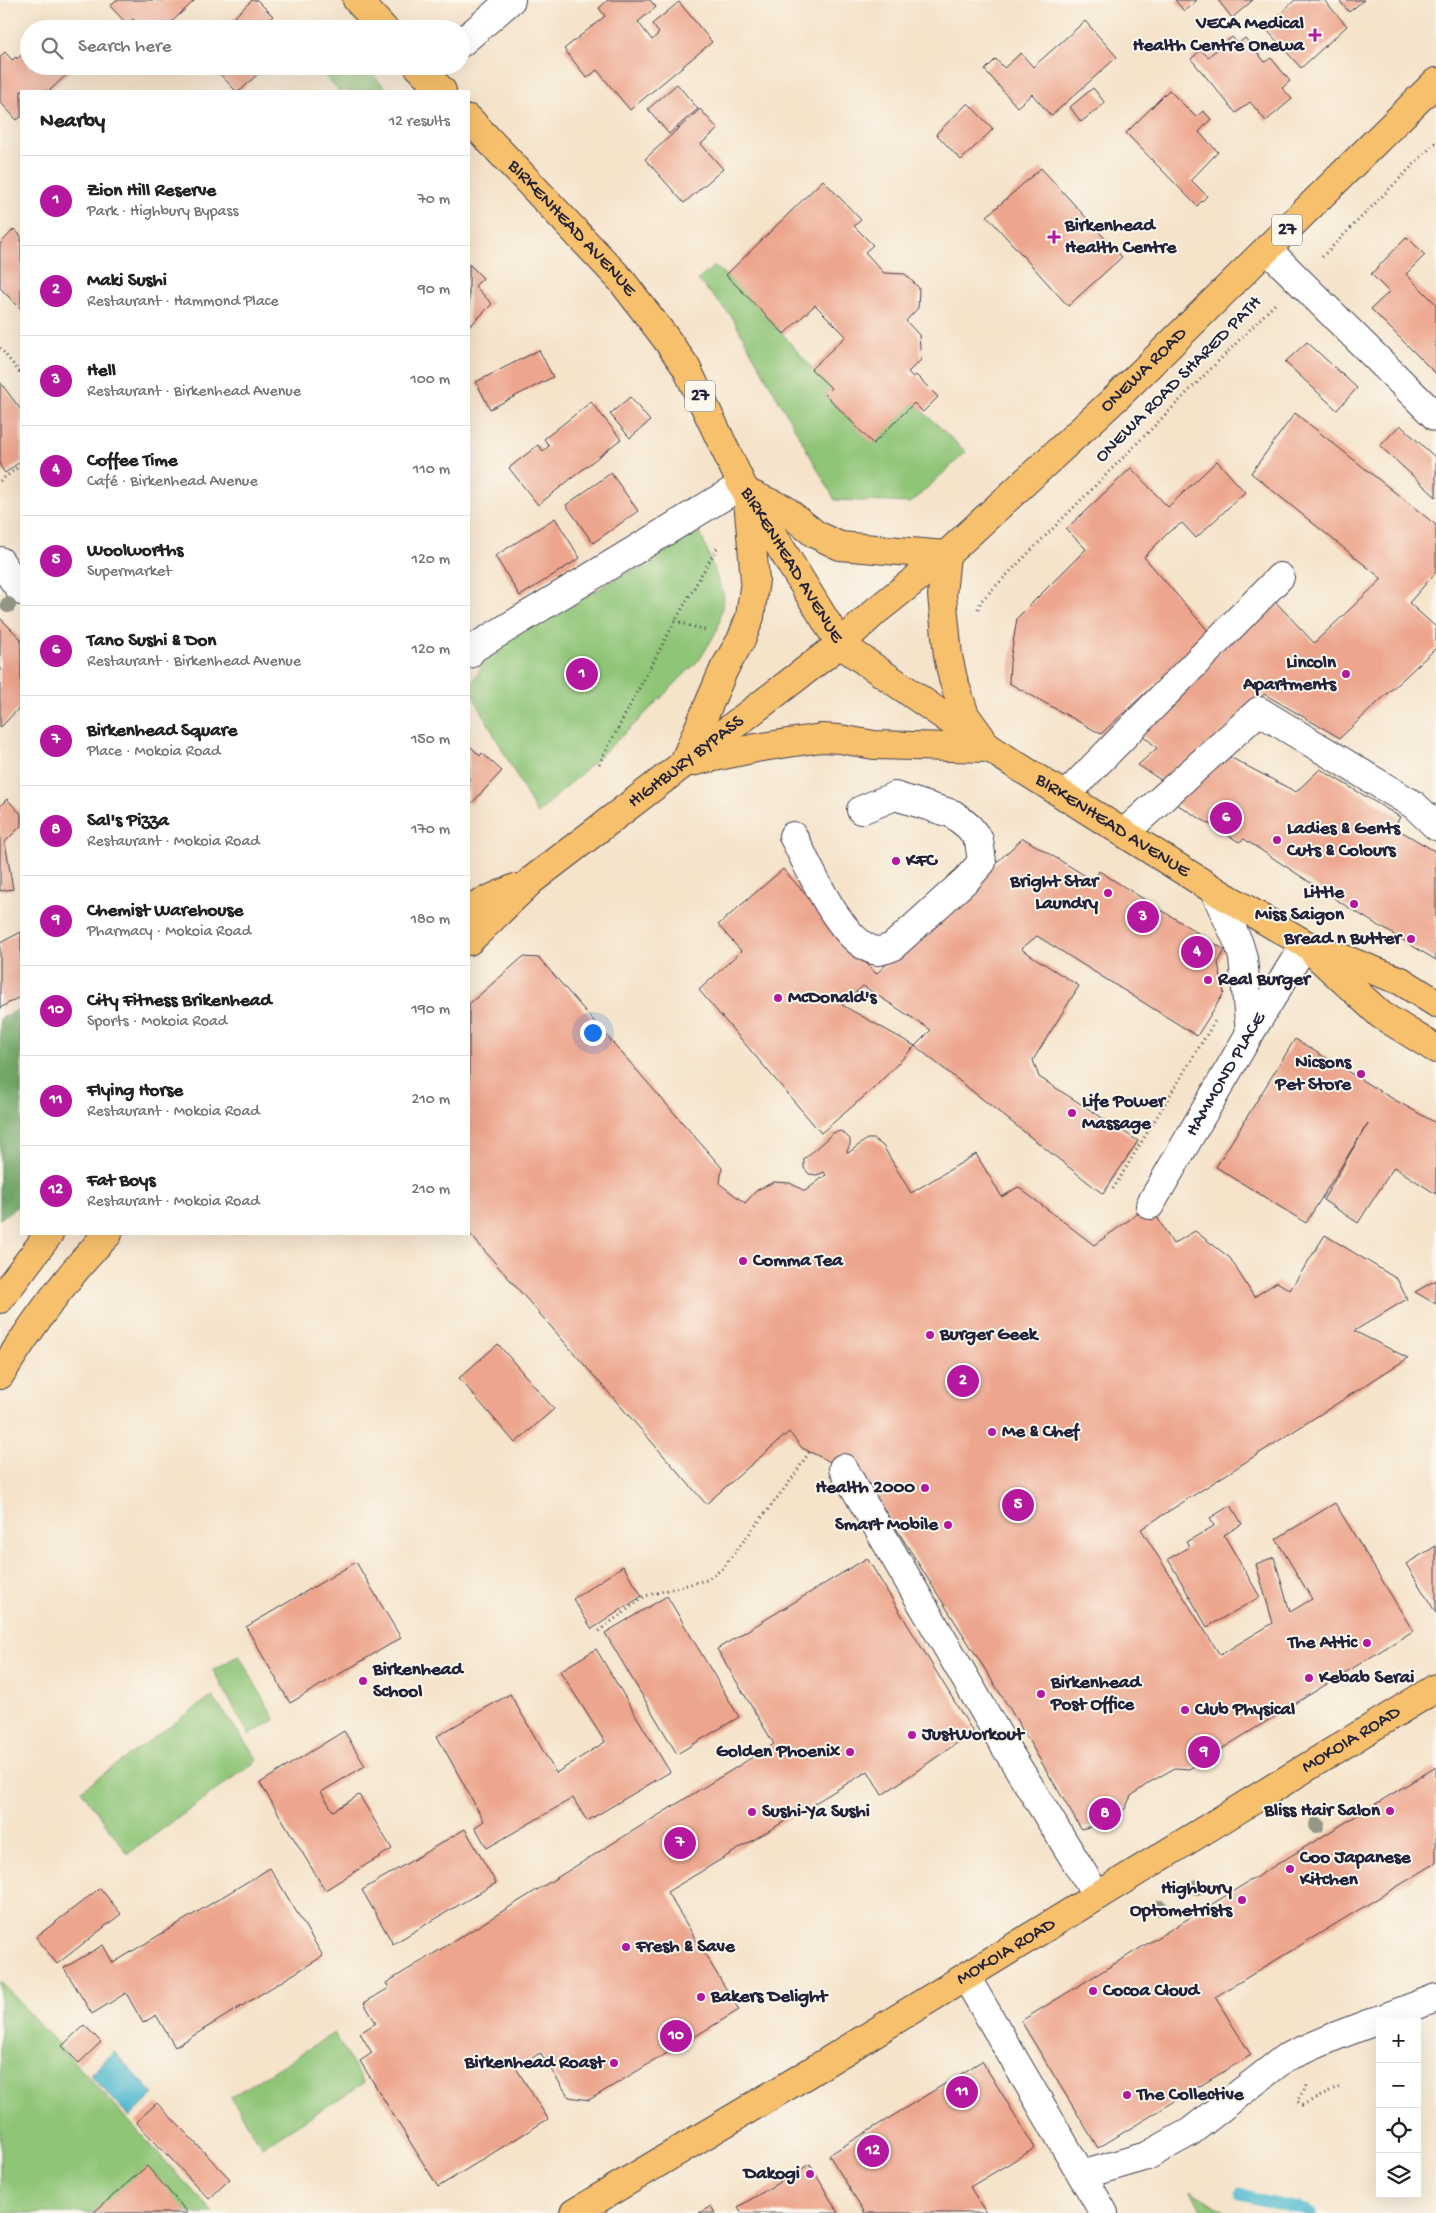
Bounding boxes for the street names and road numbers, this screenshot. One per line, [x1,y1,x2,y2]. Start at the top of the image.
street label: BIRKENHEAD AVENUE [502,154,642,302]
road number: 27 [1272,214,1302,246]
street label: ONEWA ROAD SHARED PATH [1091,292,1267,468]
street label: ONEWA ROAD [1096,322,1193,418]
road number: 27 [685,381,715,412]
street label: BIRKENHEAD AVENUE [734,482,849,648]
street label: HIGHBURY BYPASS [624,710,749,814]
street label: BIRKENHEAD AVENUE [1030,768,1195,884]
street label: HAMMOND PLACE [1181,1007,1272,1141]
street label: MOKOIA ROAD [1298,1701,1406,1779]
street label: MOKOIA ROAD [952,1912,1060,1991]

